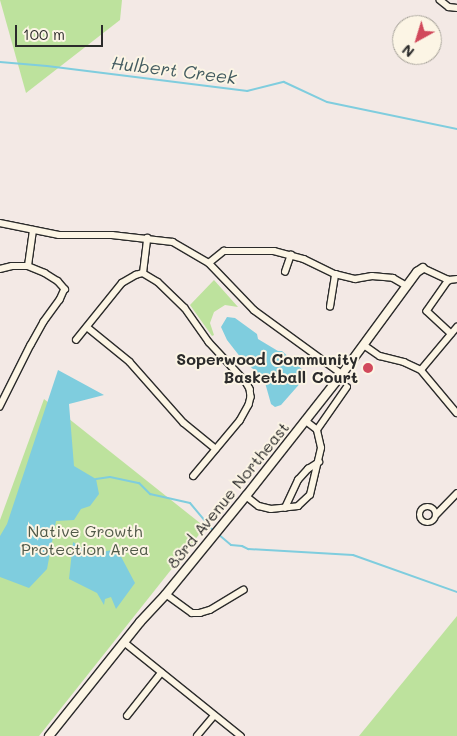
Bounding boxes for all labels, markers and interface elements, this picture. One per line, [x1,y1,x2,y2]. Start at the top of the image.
scale bar [18,15,105,47]
north arrow [392,15,442,65]
text: 100 m [23,24,65,44]
text: N [398,41,418,62]
water label: Hulbert Creek [110,52,238,88]
place label: Soperwood Community Basketball Court [176,349,358,387]
marker: Soperwood Community Basketball Court [362,362,374,374]
street label: 83rd Avenue Northeast [163,418,293,572]
park label: Native Growth Protection Area [21,521,149,559]

